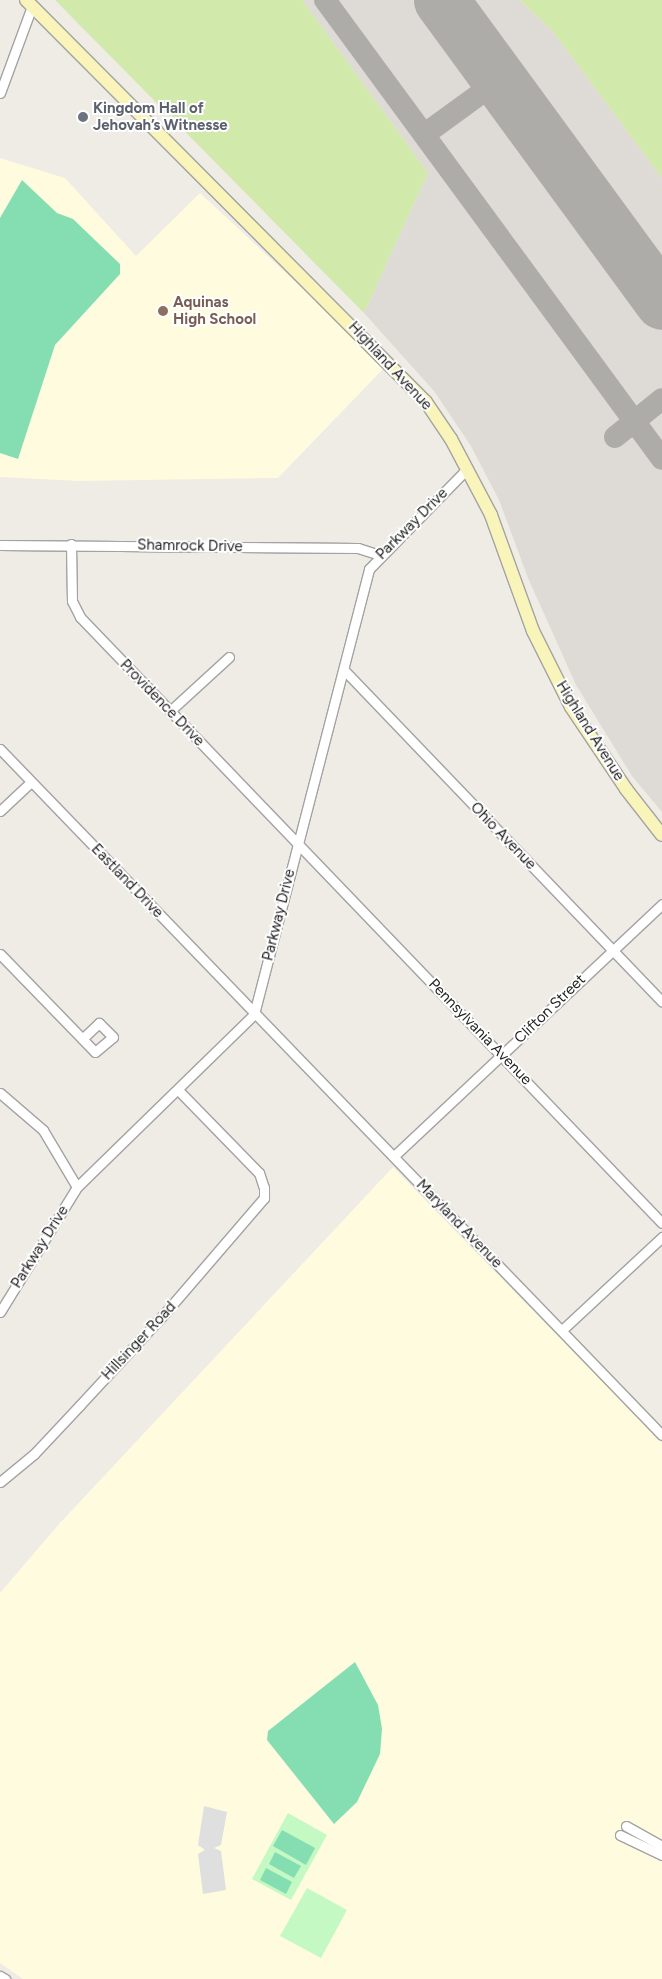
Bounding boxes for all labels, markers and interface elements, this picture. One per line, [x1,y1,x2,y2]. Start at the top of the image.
place label: Kingdom Hall of Jehovah’s Witnesse [93,99,228,134]
marker: Kingdom Hall of Jehovah’s Witnesse [77,111,89,123]
place label: Aquinas High School [173,293,256,328]
marker: Aquinas High School [157,305,169,317]
street label: Highland Avenue [344,318,436,414]
street label: Parkway Drive [372,484,452,564]
street label: Shamrock Drive [137,536,243,556]
street label: Providence Drive [116,656,208,750]
street label: Highland Avenue [552,678,628,784]
street label: Ohio Avenue [466,799,540,873]
street label: Eastland Drive [87,840,167,922]
street label: Parkway Drive [259,867,299,963]
street label: Clifton Street [511,971,589,1047]
street label: Pennsylvania Avenue [425,975,535,1089]
street label: Maryland Avenue [412,1176,506,1272]
street label: Parkway Drive [7,1202,73,1292]
street label: Hillsinger Road [98,1298,180,1384]

